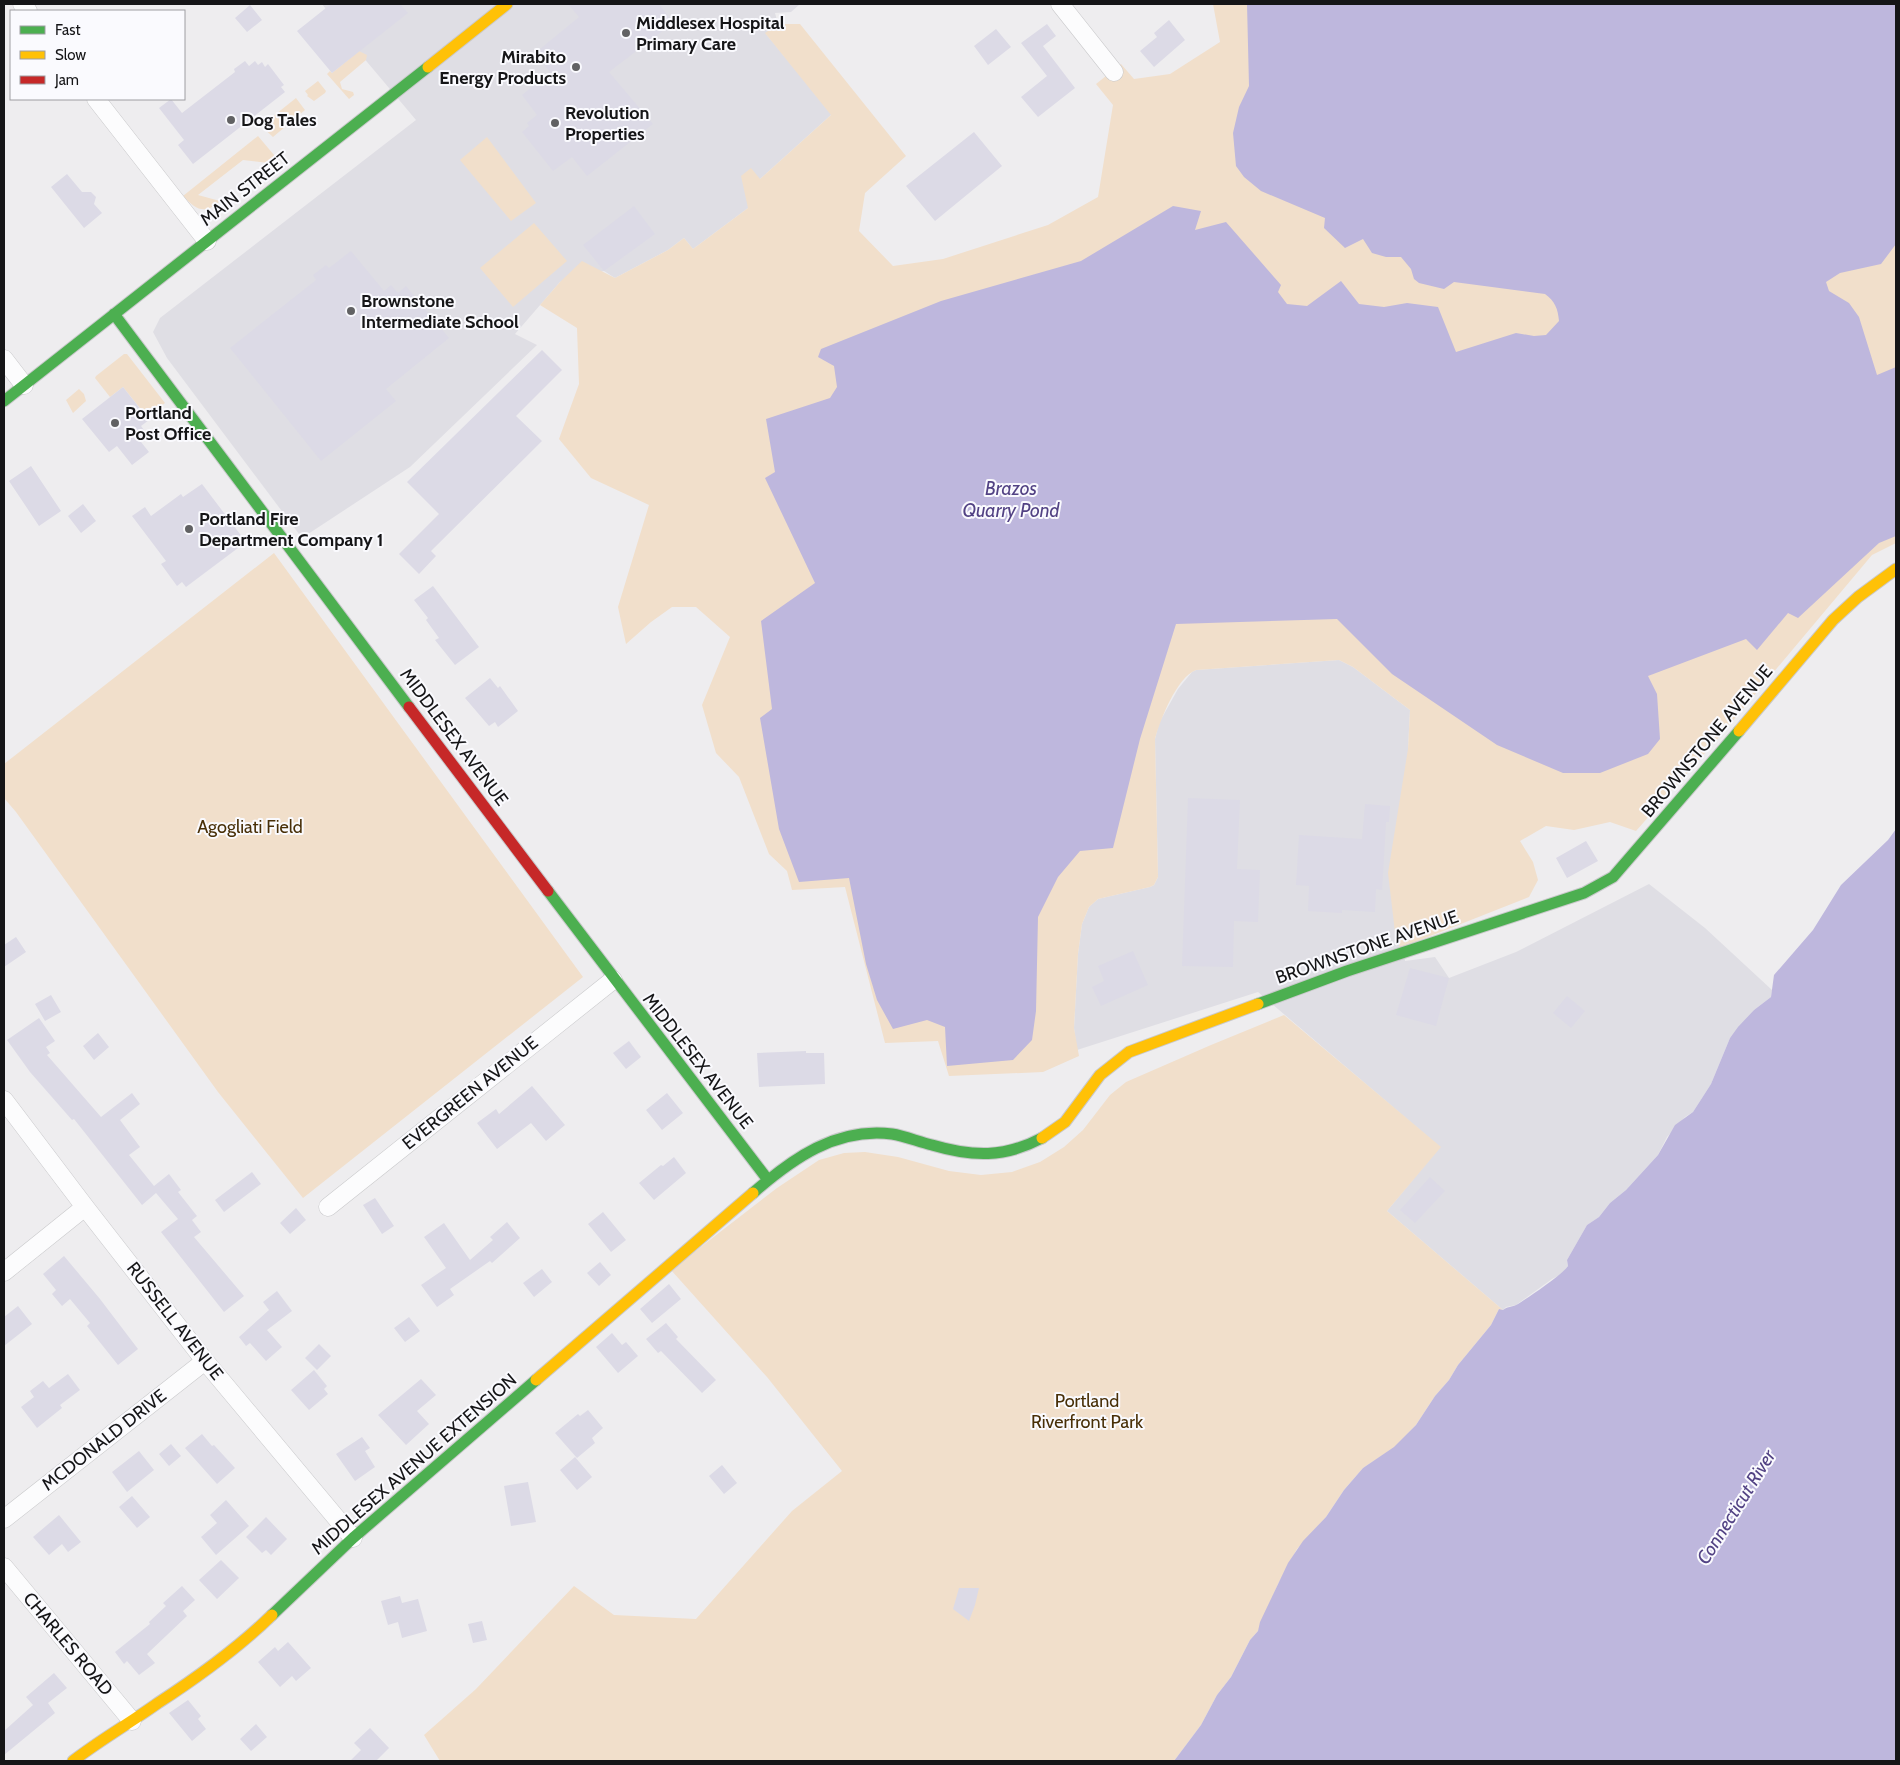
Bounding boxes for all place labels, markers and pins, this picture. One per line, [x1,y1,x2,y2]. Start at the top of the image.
place label: Middlesex Hospital Primary Care [636,12,785,55]
marker: Middlesex Hospital Primary Care [620,27,632,39]
place label: Mirabito Energy Products [439,46,566,89]
marker: Mirabito Energy Products [570,61,582,73]
place label: Revolution Properties [565,102,649,145]
place label: Dog Tales [241,109,317,131]
marker: Dog Tales [225,114,237,126]
marker: Revolution Properties [549,117,561,129]
place label: Brownstone Intermediate School [361,290,519,333]
marker: Brownstone Intermediate School [345,305,357,317]
place label: Portland Post Office [125,402,211,445]
marker: Portland Post Office [109,417,121,429]
place label: Portland Fire Department Company 1 [199,508,383,551]
marker: Portland Fire Department Company 1 [183,523,195,535]

